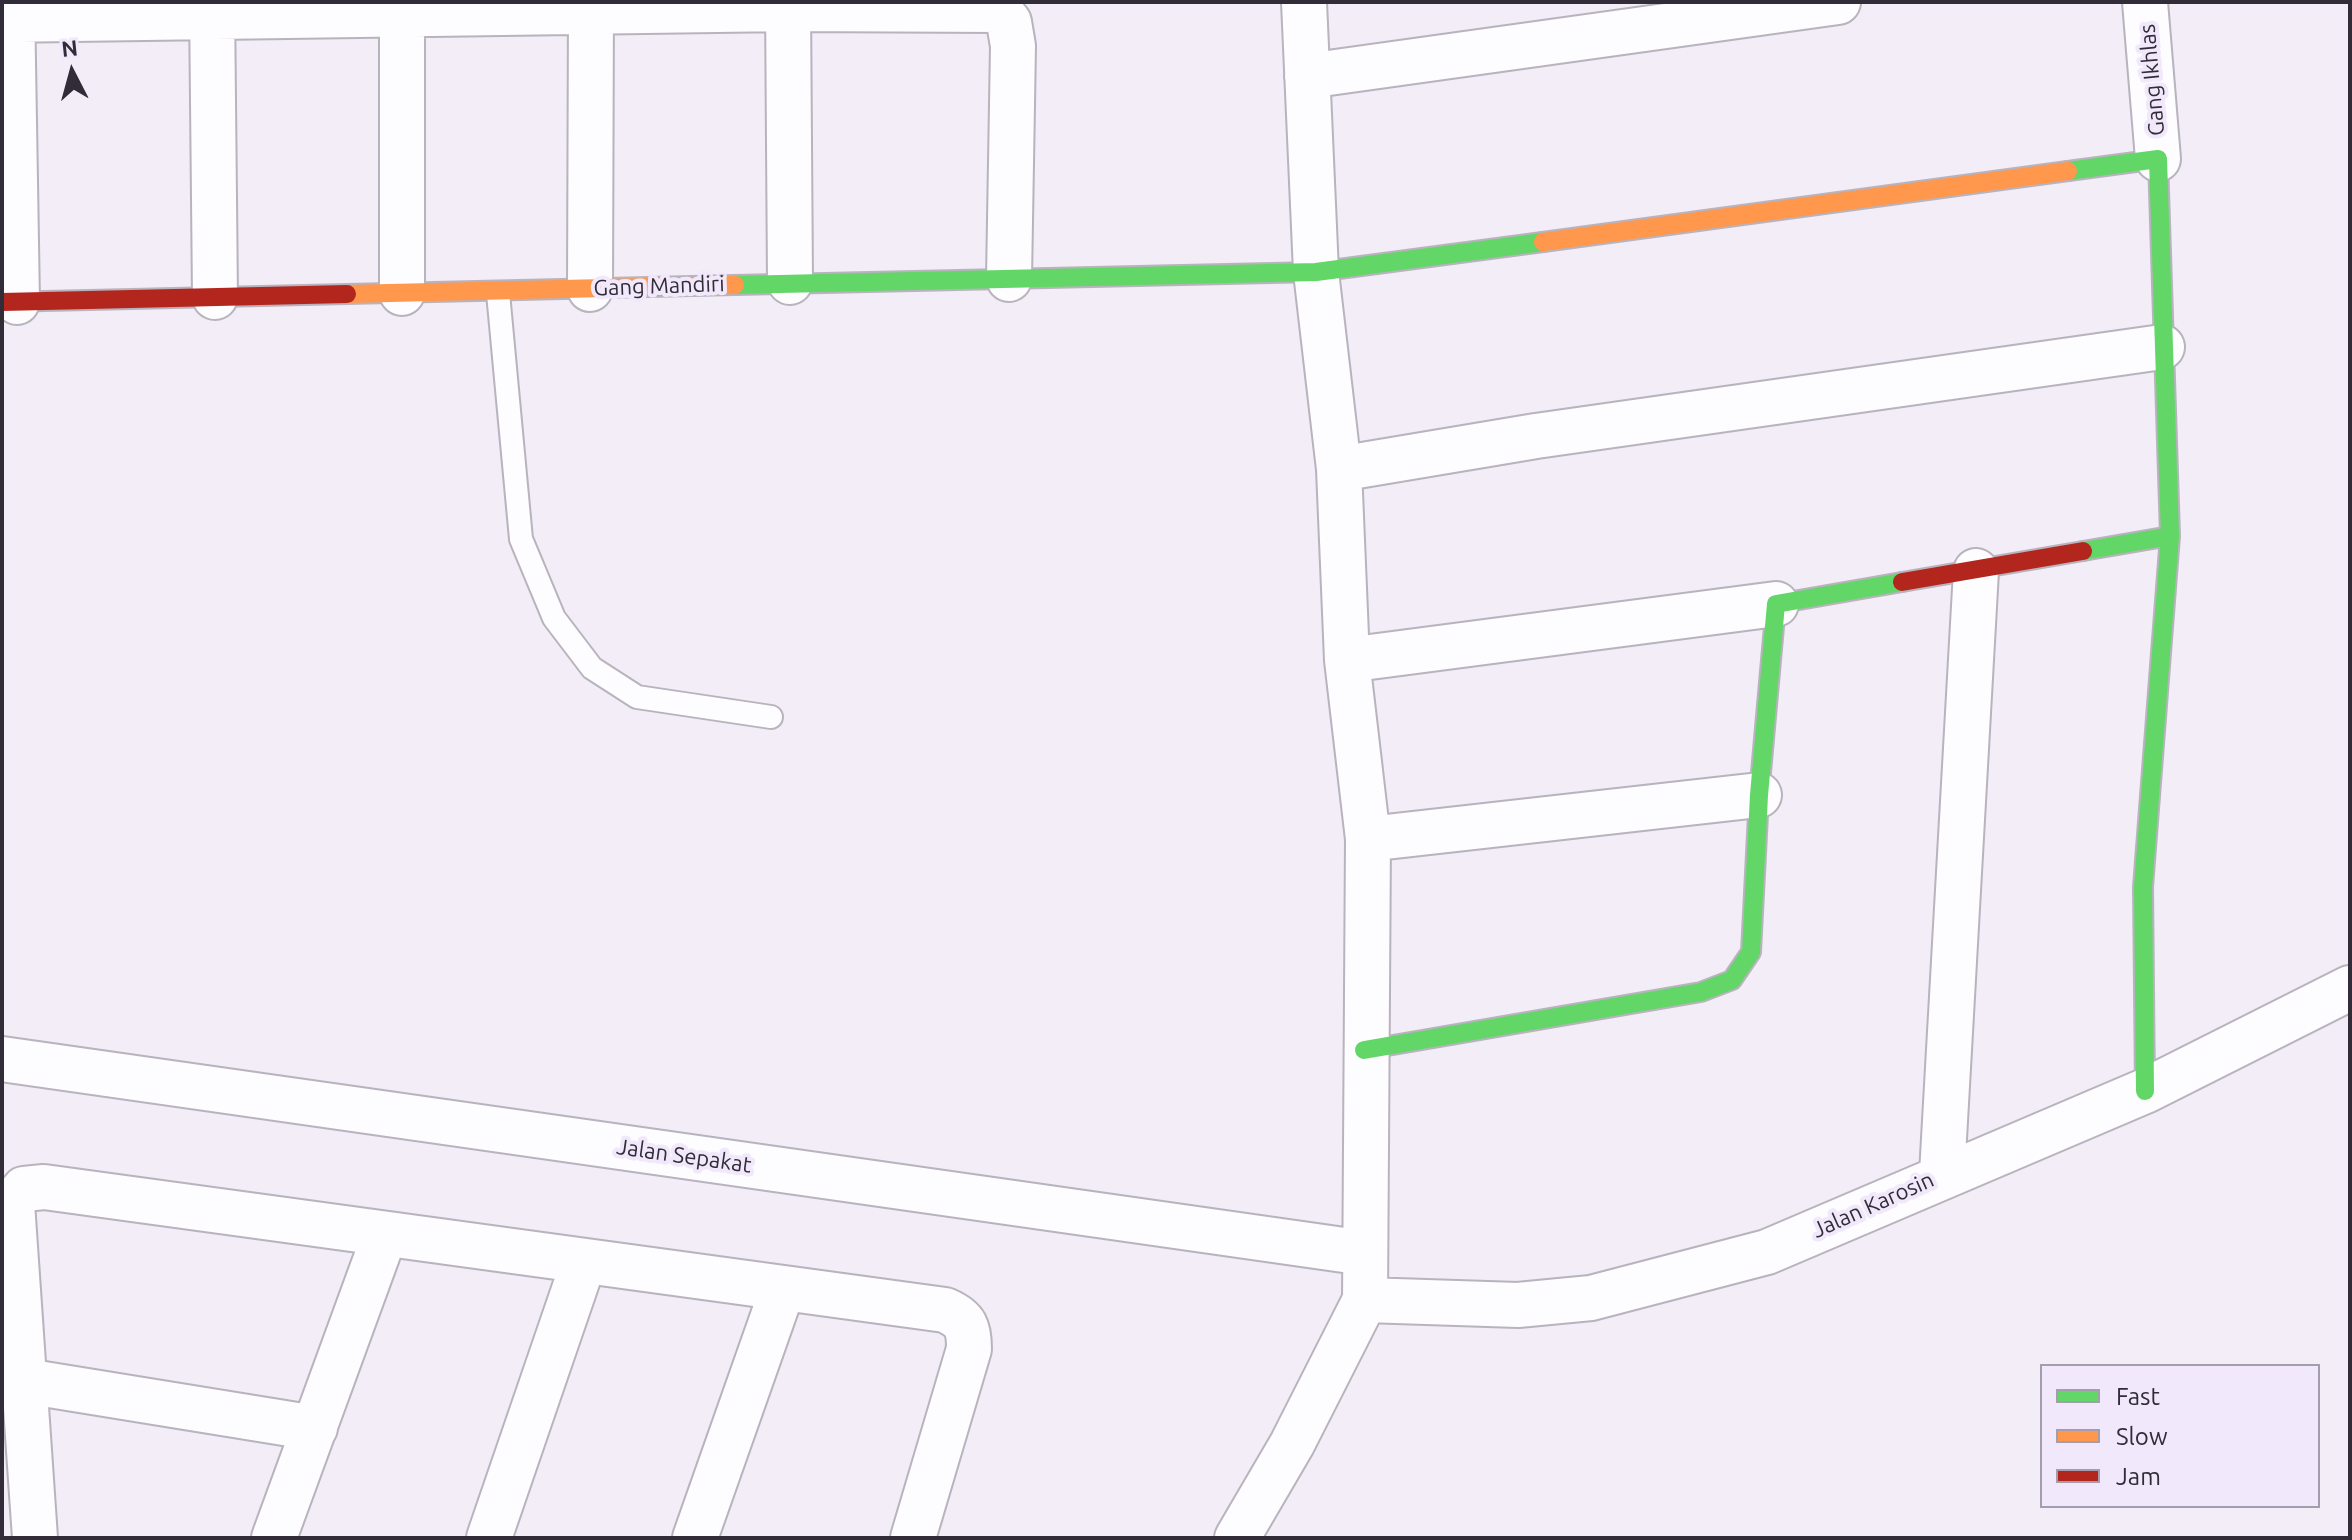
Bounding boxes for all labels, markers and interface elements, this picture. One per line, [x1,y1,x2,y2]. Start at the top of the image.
street label: Gang Ikhlas [2134,23,2170,137]
north arrow [32,32,112,112]
text: N [60,34,79,61]
street label: Gang Mandiri [593,271,725,301]
street label: Jalan Sepakat [615,1133,753,1179]
street label: Jalan Karosin [1808,1166,1938,1244]
legend [2040,1364,2320,1508]
text: Fast [2116,1383,2160,1410]
text: Slow [2116,1423,2168,1450]
text: Jam [2116,1463,2161,1490]

